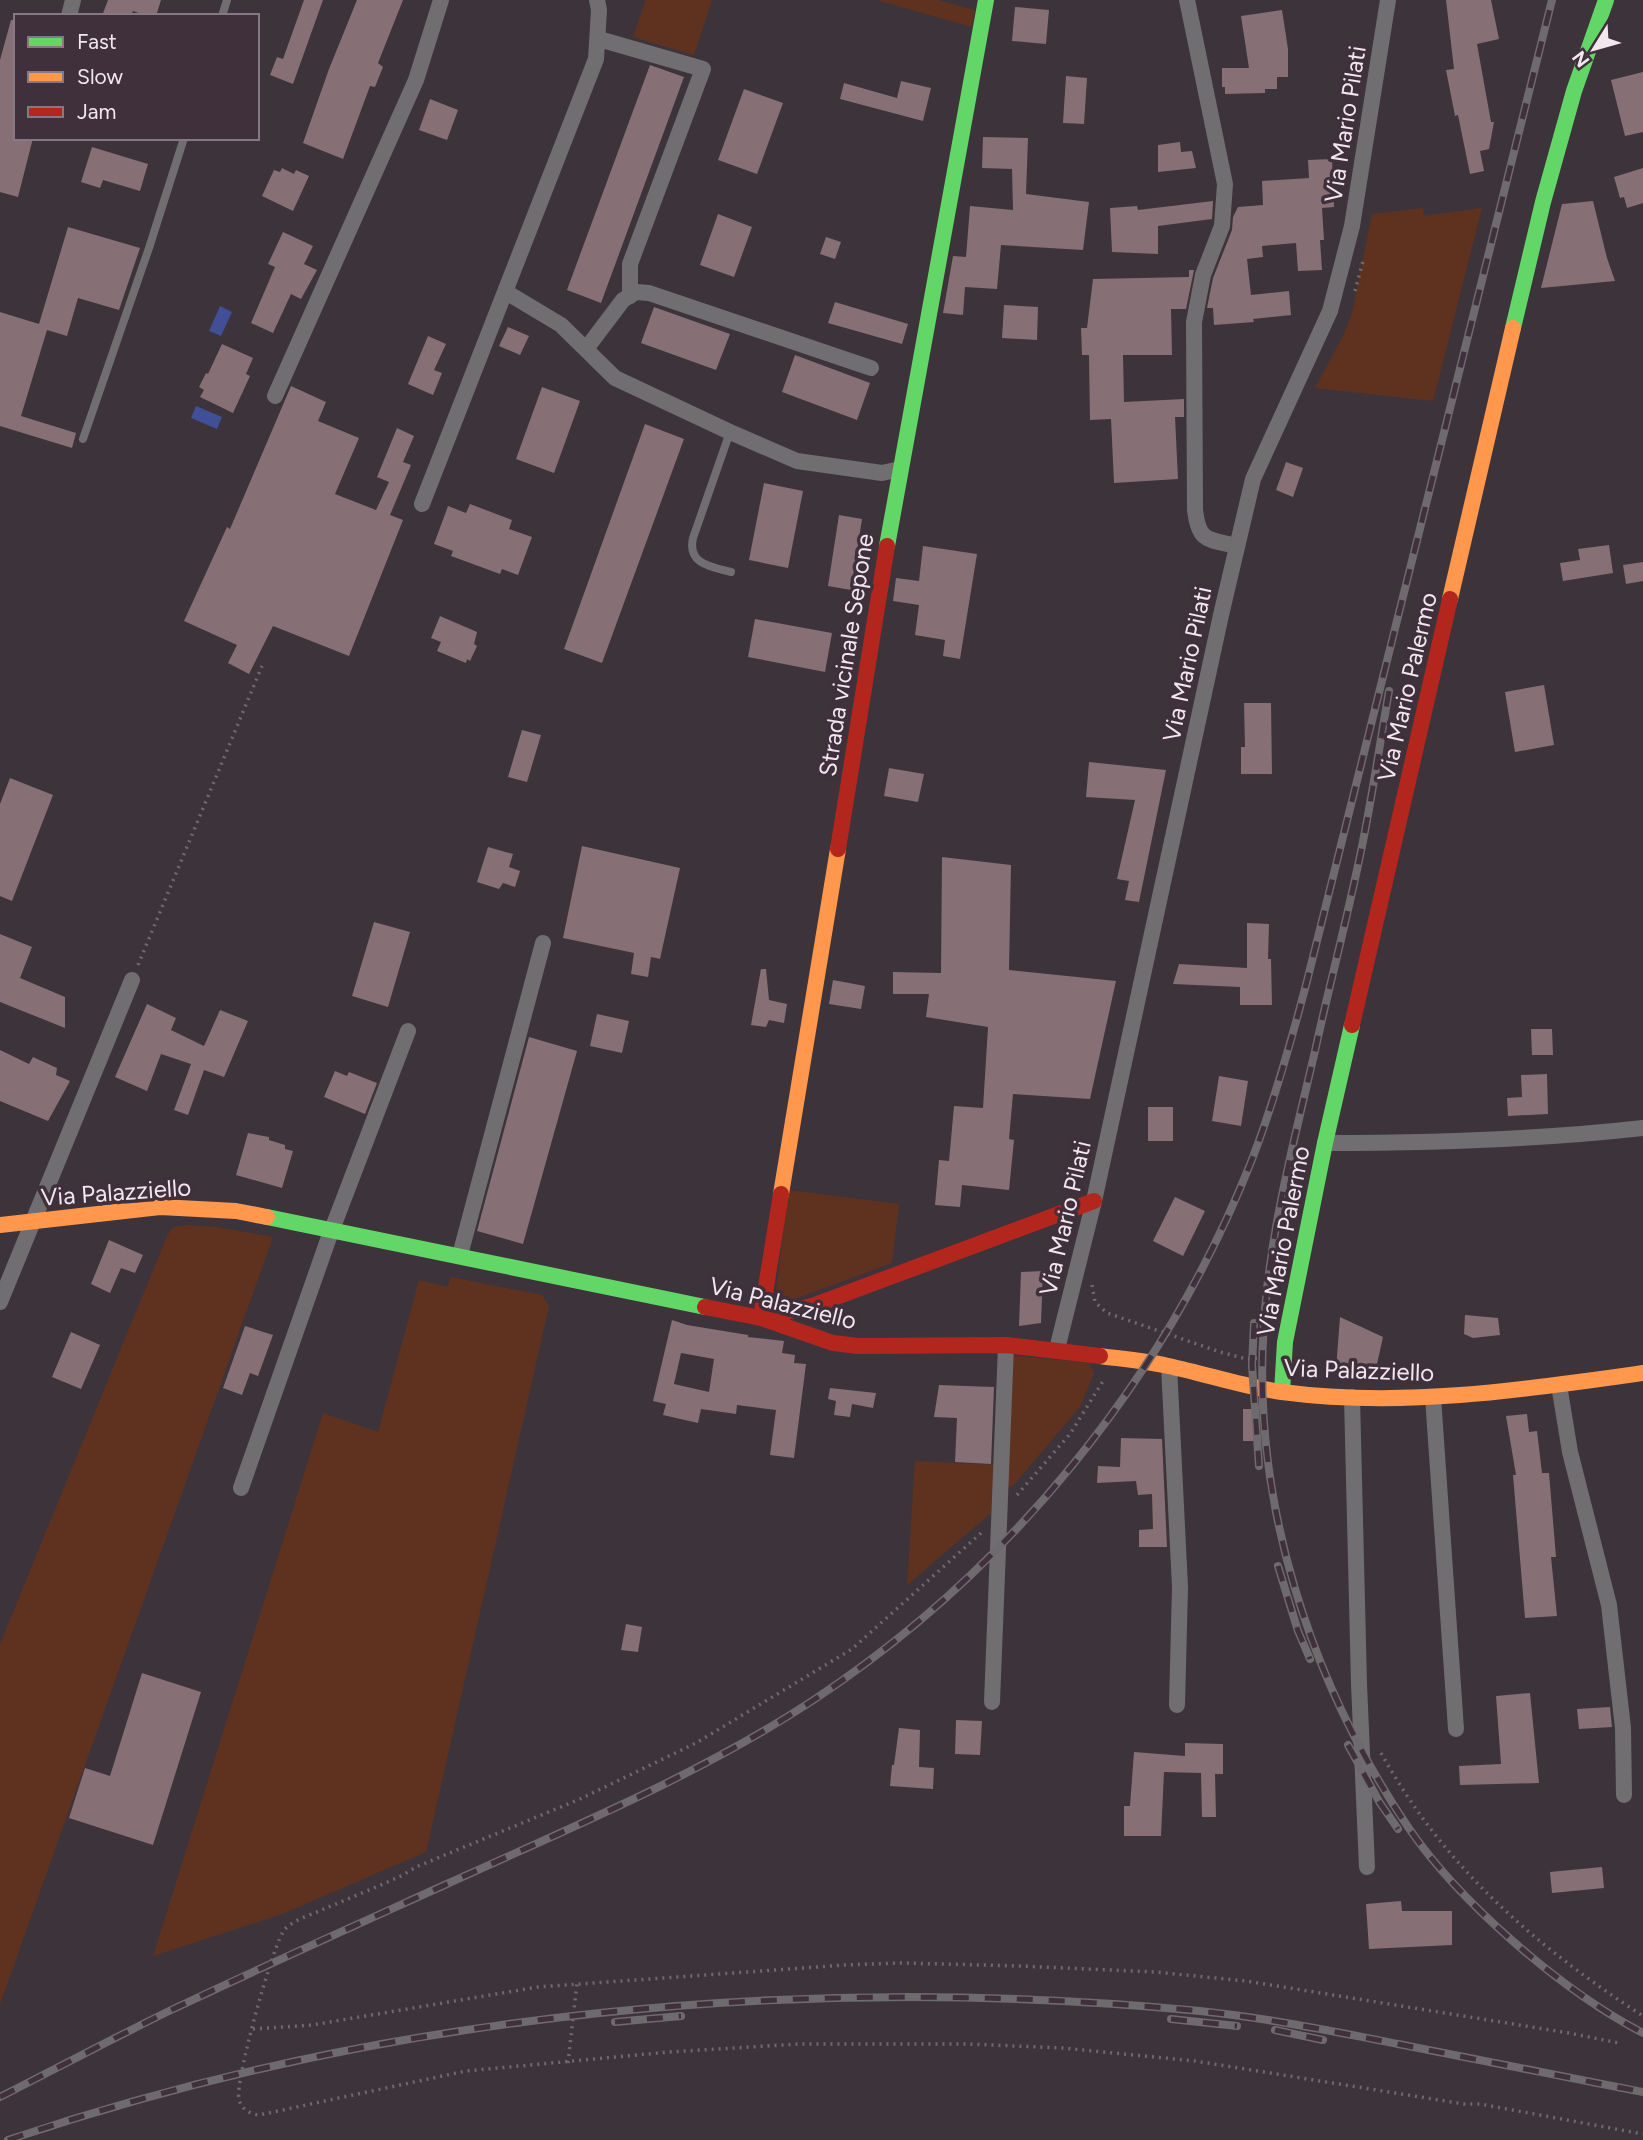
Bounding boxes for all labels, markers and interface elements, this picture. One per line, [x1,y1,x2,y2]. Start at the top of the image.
legend [14,14,259,140]
north arrow [1559,14,1629,84]
text: Fast [77,29,117,54]
street label: Via Mario Pilati [1318,44,1372,204]
text: N [1567,46,1594,72]
text: Slow [77,64,123,89]
text: Jam [77,99,116,124]
street label: Strada vicinale Sepone [812,532,880,778]
street label: Via Mario Pilati [1156,584,1218,744]
street label: Via Mario Palermo [1371,590,1443,784]
street label: Via Mario Pilati [1033,1138,1097,1298]
street label: Via Mario Palermo [1250,1143,1316,1339]
street label: Via Palazziello [40,1172,192,1212]
street label: Via Palazziello [706,1271,860,1335]
street label: Via Palazziello [1283,1353,1435,1387]

